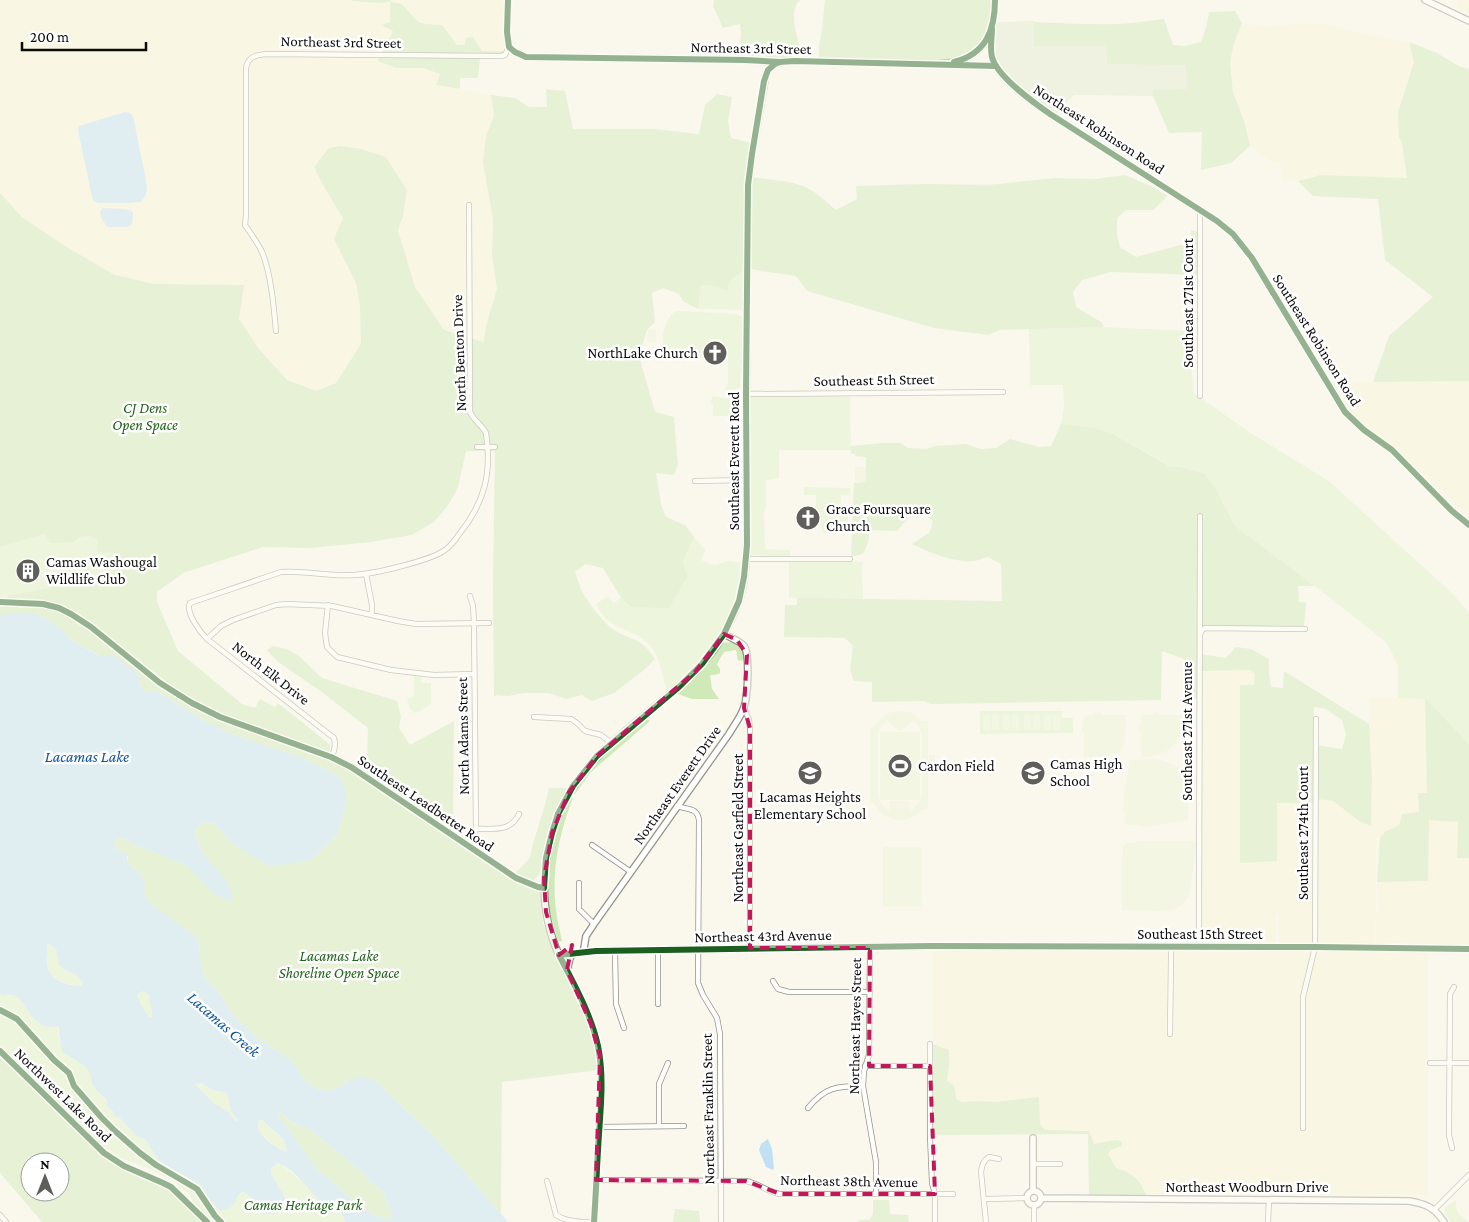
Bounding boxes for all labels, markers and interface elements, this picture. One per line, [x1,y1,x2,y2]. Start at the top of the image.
scale bar [22,20,146,52]
text: 200 m [30,29,69,45]
street label: Northeast 3rd Street [280,33,403,51]
street label: Northeast 3rd Street [690,39,813,57]
street label: Northeast Robinson Road [1031,81,1167,177]
street label: Southeast 271st Court [1180,237,1196,368]
street label: Southeast Robinson Road [1270,271,1364,409]
street label: North Benton Drive [449,294,469,412]
church icon: NorthLake Church [702,340,728,366]
place label: NorthLake Church [587,345,698,361]
street label: Southeast 5th Street [814,371,935,389]
street label: Southeast Everett Road [726,392,742,530]
park label: CJ Dens Open Space [112,400,178,434]
place label: Grace Foursquare Church [826,501,931,534]
church icon: Grace Foursquare Church [795,505,821,531]
place label: Camas Washougal Wildlife Club [46,554,157,587]
building icon: Camas Washougal Wildlife Club [15,558,41,584]
street label: North Elk Drive [229,638,313,708]
street label: Southeast 271st Avenue [1179,661,1195,801]
street label: North Adams Street [454,676,472,795]
street label: Northeast Everett Drive [630,722,724,847]
water label: Lacamas Lake [45,748,129,765]
street label: Southeast Leadbetter Road [355,751,497,855]
street label: Northeast Garfield Street [730,753,746,902]
sports icon: Cardon Field [887,753,913,779]
place label: Camas High School [1050,756,1123,789]
place label: Cardon Field [918,758,995,774]
school or university icon: Lacamas Heights Elementary School [797,760,823,786]
school or university icon: Camas High School [1020,760,1046,786]
street label: Southeast 274th Court [1295,765,1311,900]
place label: Lacamas Heights Elementary School [754,789,866,823]
street label: Southeast 15th Street [1137,926,1264,942]
street label: Northeast 43rd Avenue [694,927,832,945]
park label: Lacamas Lake Shoreline Open Space [279,948,400,982]
street label: Northeast Hayes Street [846,956,865,1094]
water label: Lacamas Creek [184,989,264,1061]
street label: Northeast Franklin Street [699,1032,717,1185]
street label: Northwest Lake Road [11,1045,115,1145]
north arrow [20,1152,70,1202]
text: N [40,1156,50,1172]
street label: Northeast 38th Avenue [780,1172,918,1190]
street label: Northeast Woodburn Drive [1165,1179,1329,1195]
park label: Camas Heritage Park [244,1197,364,1214]

